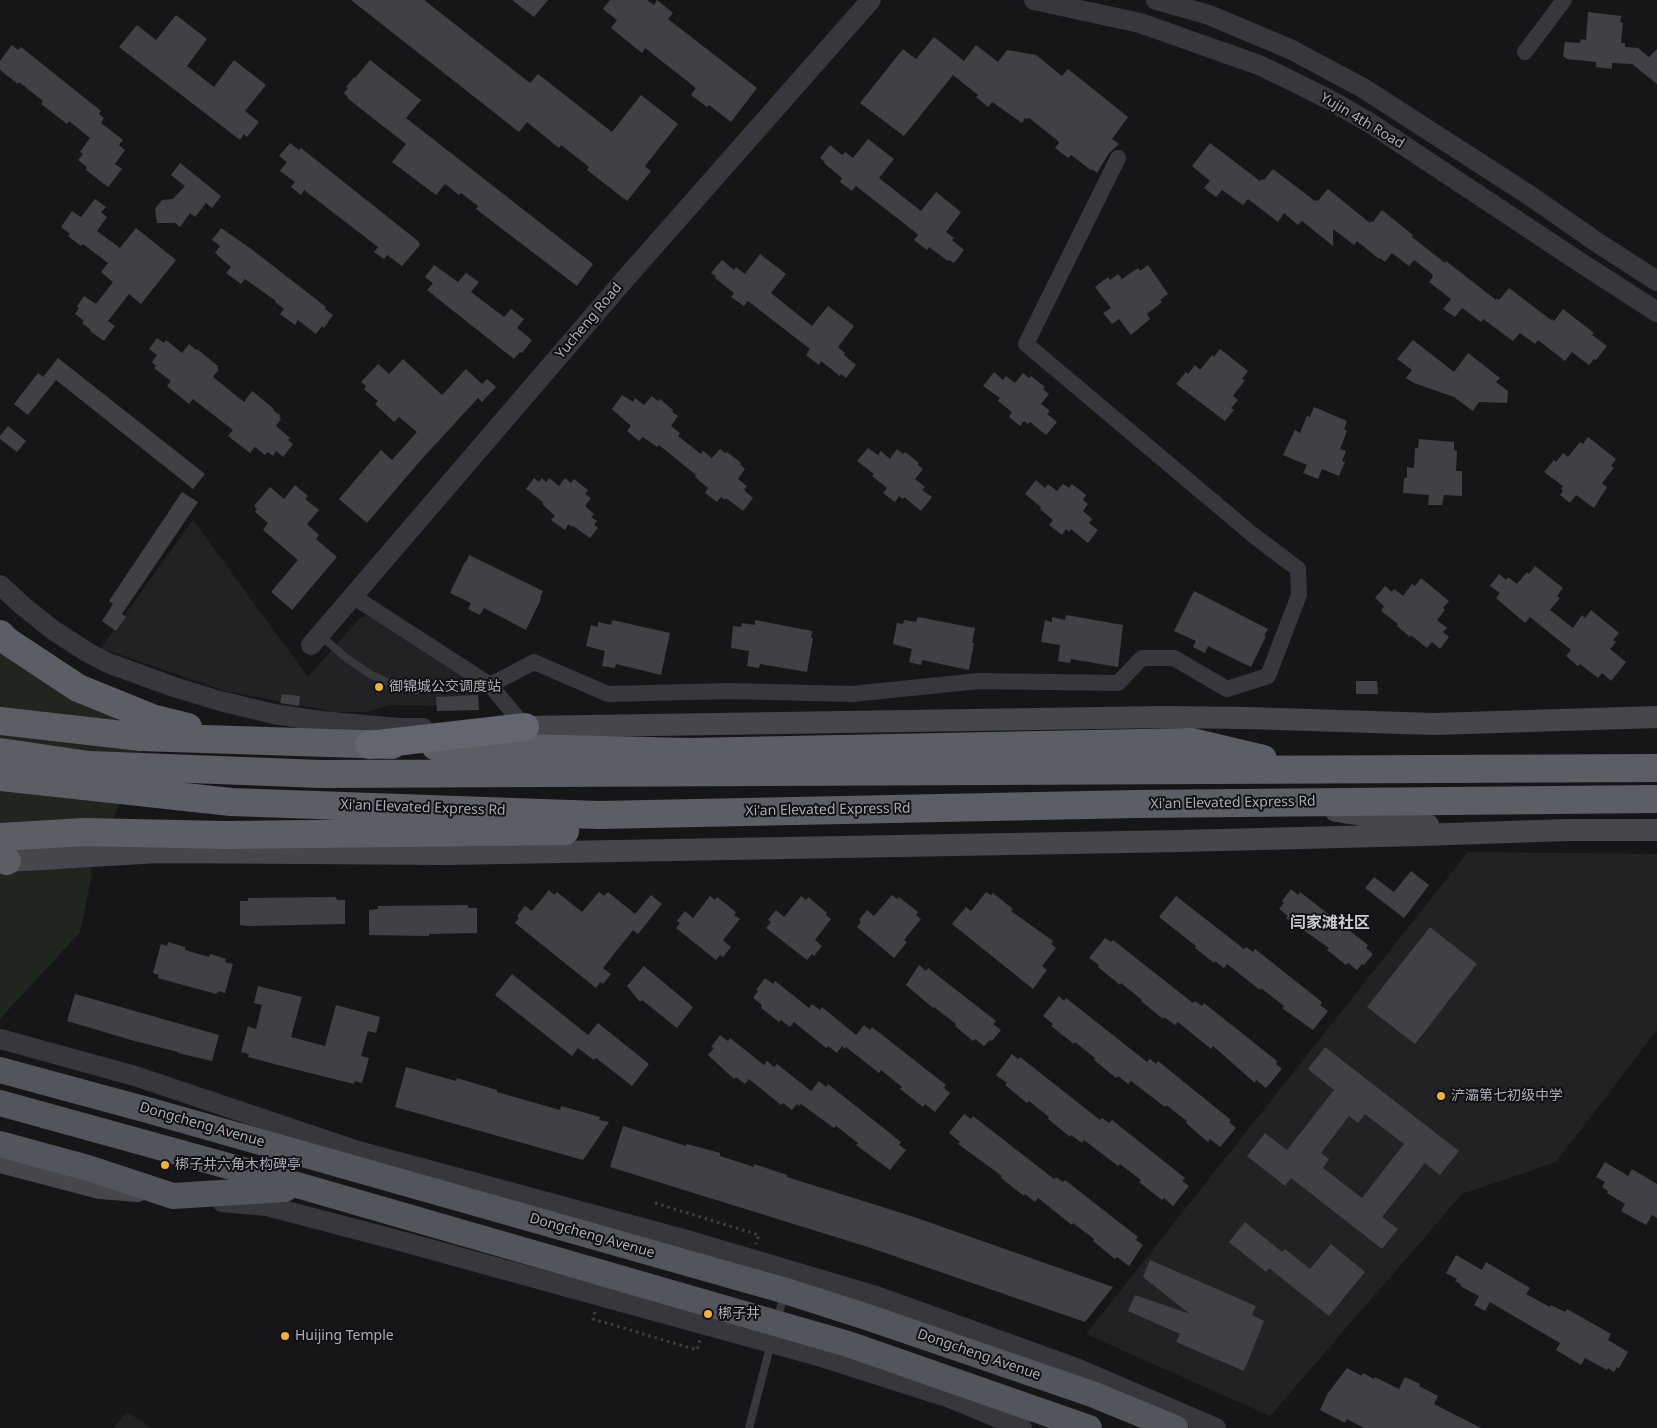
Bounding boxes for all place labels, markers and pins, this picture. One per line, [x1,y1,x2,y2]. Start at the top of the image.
place label: 御锦城公交调度站 [389,679,501,695]
marker: 御锦城公交调度站 [373,681,385,693]
place label: 浐灞第七初级中学 [1451,1088,1563,1104]
marker: 浐灞第七初级中学 [1435,1090,1447,1102]
place label: 梆子井六角木构碑亭 [175,1157,301,1173]
marker: 梆子井六角木构碑亭 [159,1159,171,1171]
place label: 梆子井 [718,1306,760,1322]
marker: 梆子井 [702,1308,714,1320]
place label: Huijing Temple [295,1328,394,1344]
marker: Huijing Temple [279,1330,291,1342]

